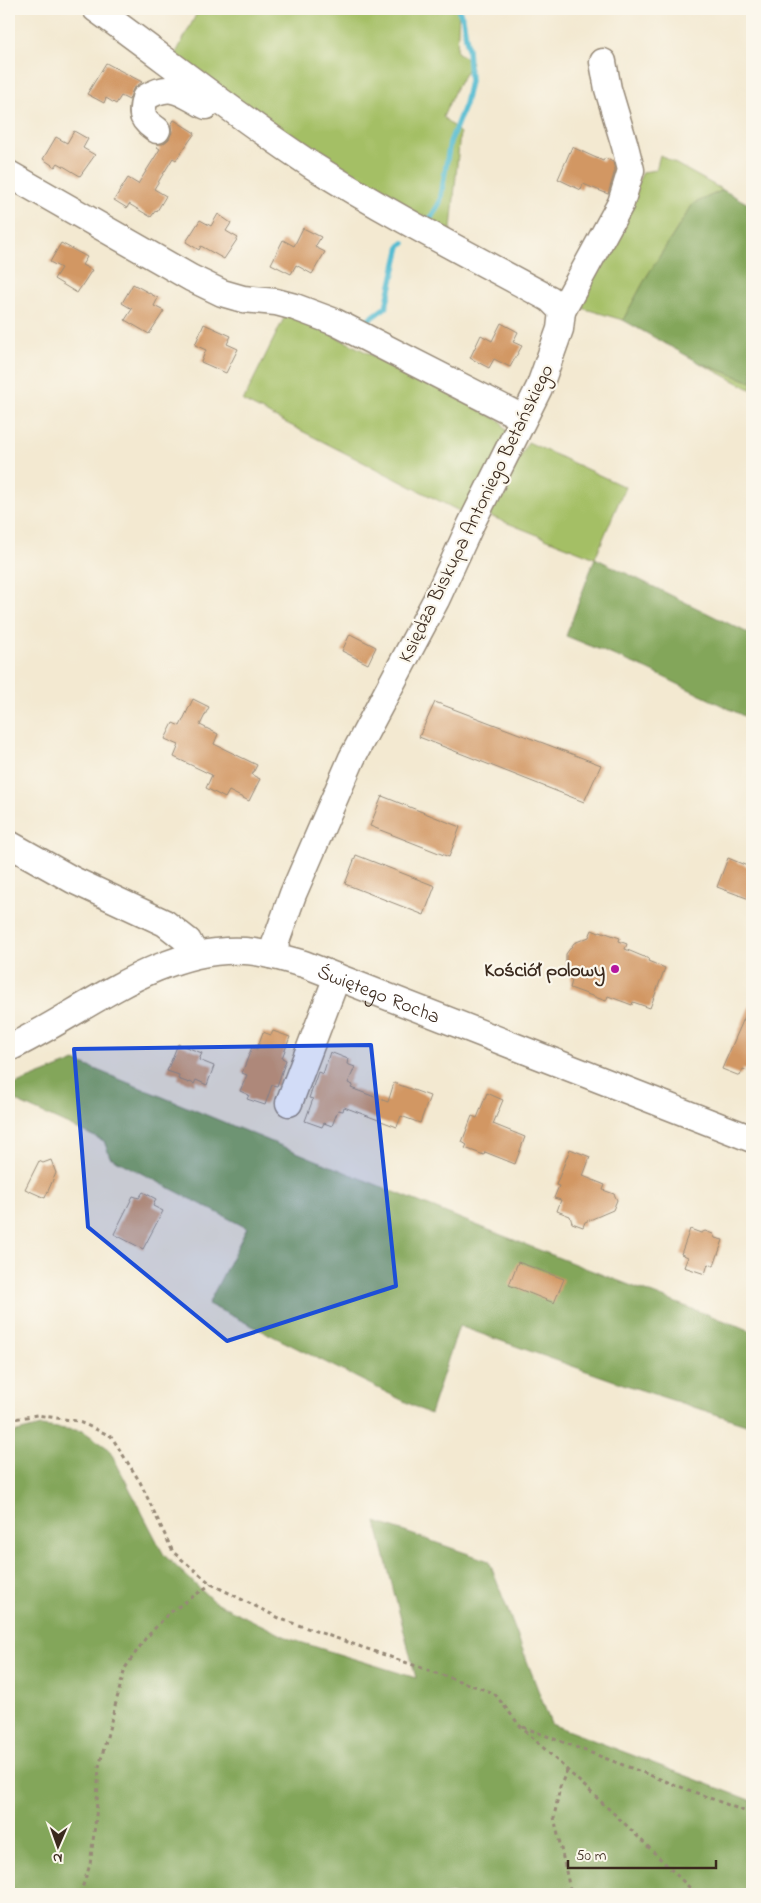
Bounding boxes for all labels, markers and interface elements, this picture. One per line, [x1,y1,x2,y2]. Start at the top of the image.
street label: Księdza Biskupa Antoniego Betańskiego [392,360,563,669]
place label: Kościół polowy [484,957,605,987]
street label: Świętego Rocha [313,959,444,1033]
marker: Kościół polowy [609,963,621,975]
north arrow [32,1820,82,1870]
scale bar [568,1838,716,1870]
text: 50 m [576,1845,607,1867]
text: N [53,1847,63,1868]

